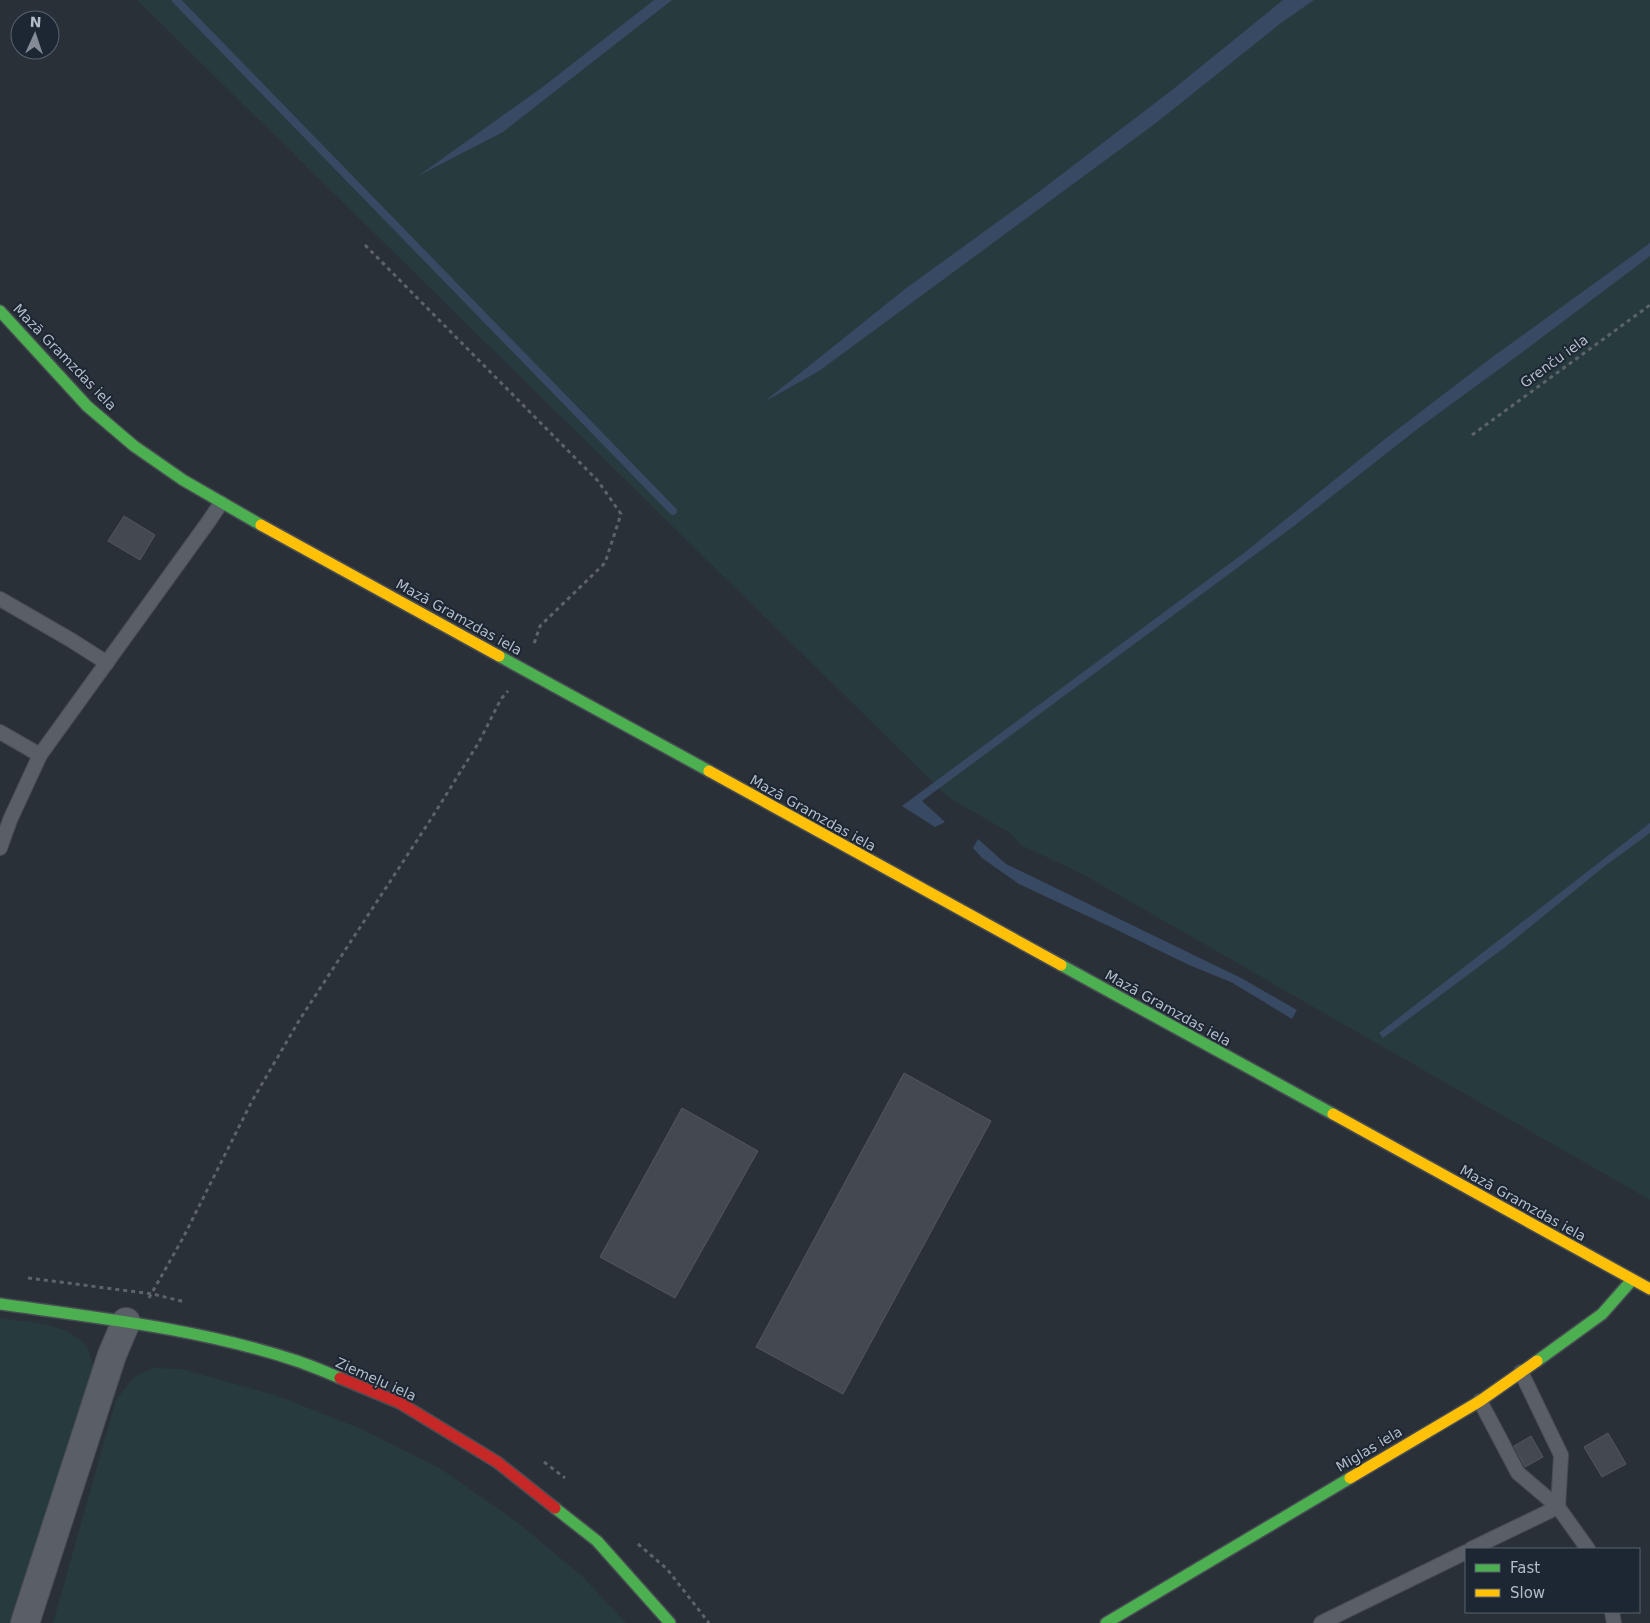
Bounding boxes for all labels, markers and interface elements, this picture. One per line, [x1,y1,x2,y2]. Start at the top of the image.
north arrow [10,10,60,60]
text: N [29,14,42,30]
street label: Mazā Gramzdas iela [10,301,120,413]
street label: Grenču iela [1517,331,1591,391]
street label: Mazā Gramzdas iela [393,576,525,658]
street label: Mazā Gramzdas iela [747,772,879,854]
street label: Mazā Gramzdas iela [1102,967,1234,1049]
street label: Mazā Gramzdas iela [1457,1162,1589,1244]
street label: Ziemeļu iela [333,1354,419,1405]
street label: Miglas iela [1333,1423,1405,1475]
legend [1465,1548,1640,1613]
text: Fast [1510,1559,1540,1577]
text: Slow [1510,1584,1545,1602]

